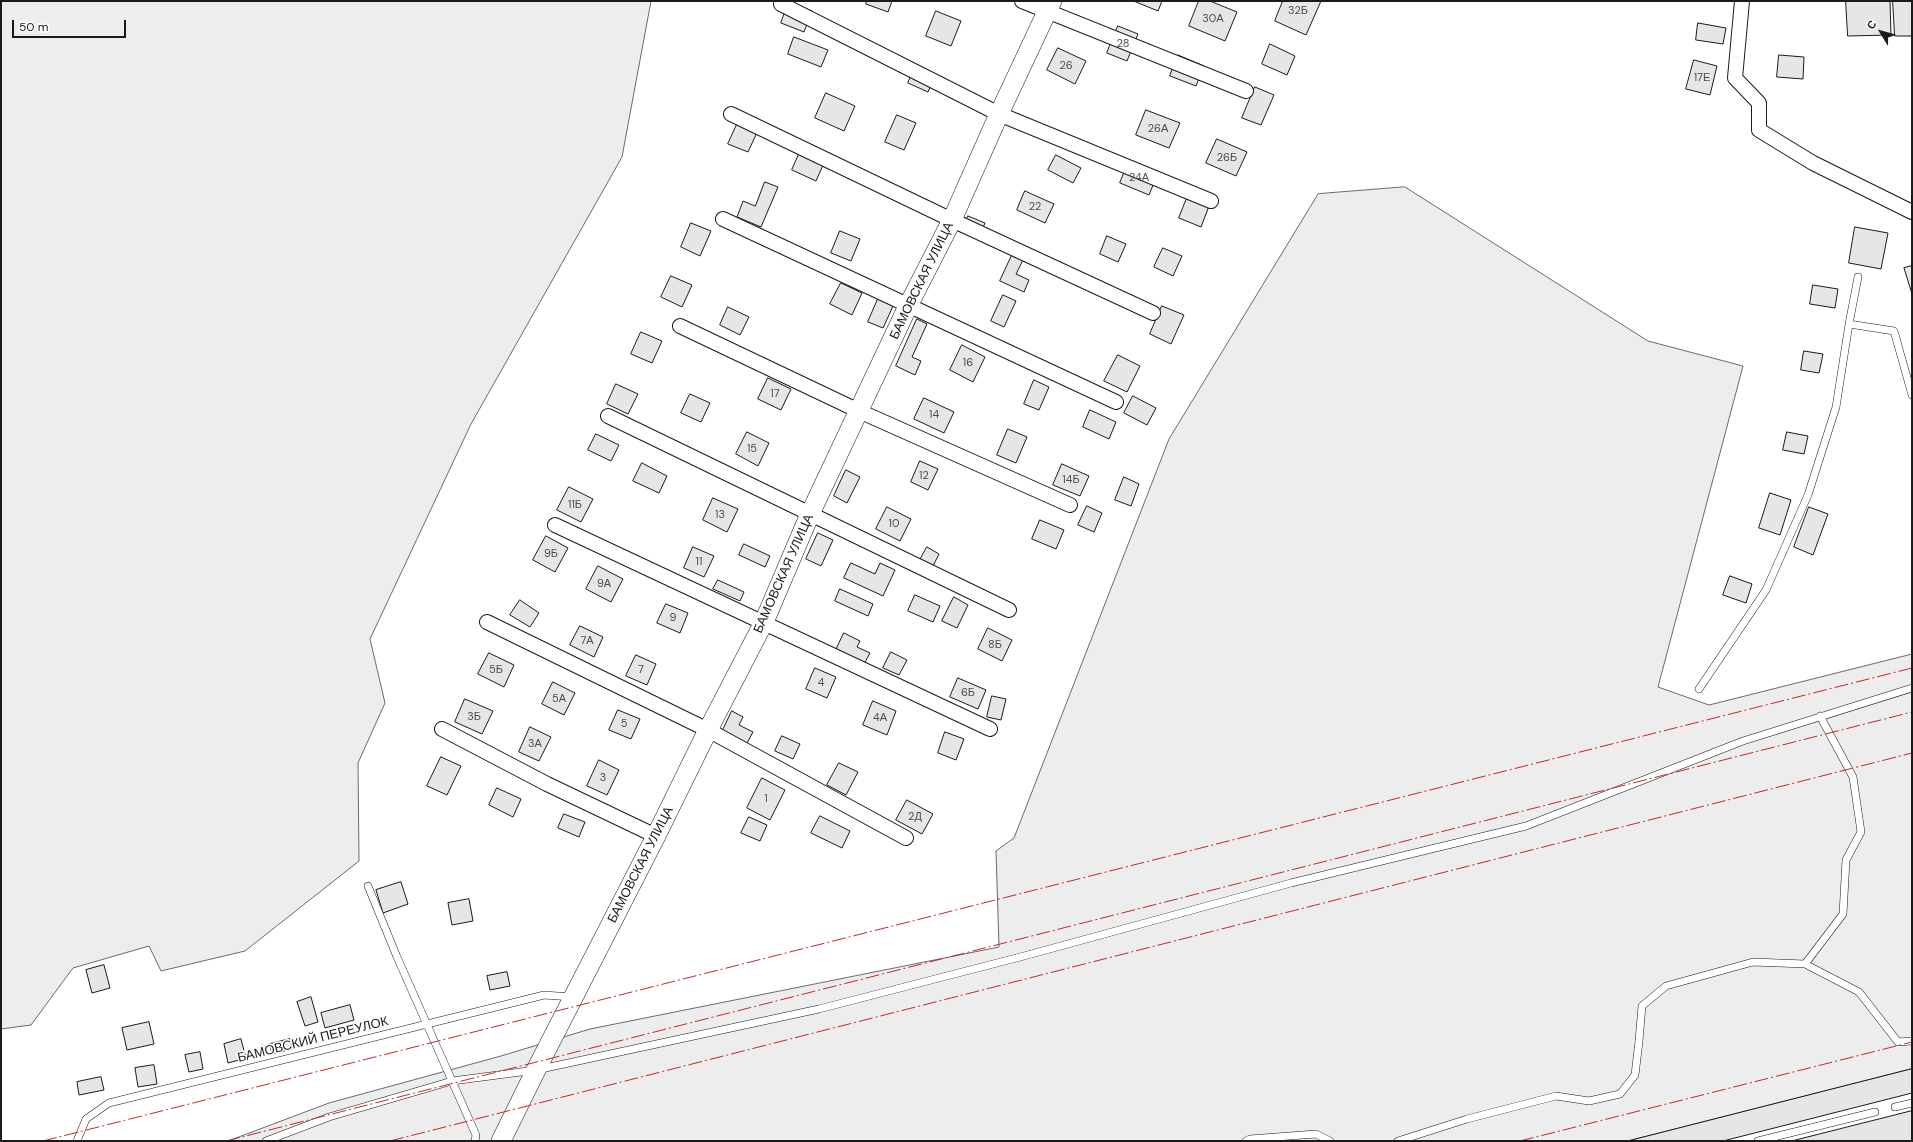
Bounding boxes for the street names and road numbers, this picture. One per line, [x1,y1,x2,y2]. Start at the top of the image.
street label: БАМОВСКАЯ УЛИЦА [887,220,957,342]
street label: БАМОВСКАЯ УЛИЦА [751,512,817,636]
street label: БАМОВСКАЯ УЛИЦА [605,804,677,926]
street label: БАМОВСКИЙ ПЕРЕУЛОК [236,1014,390,1066]

